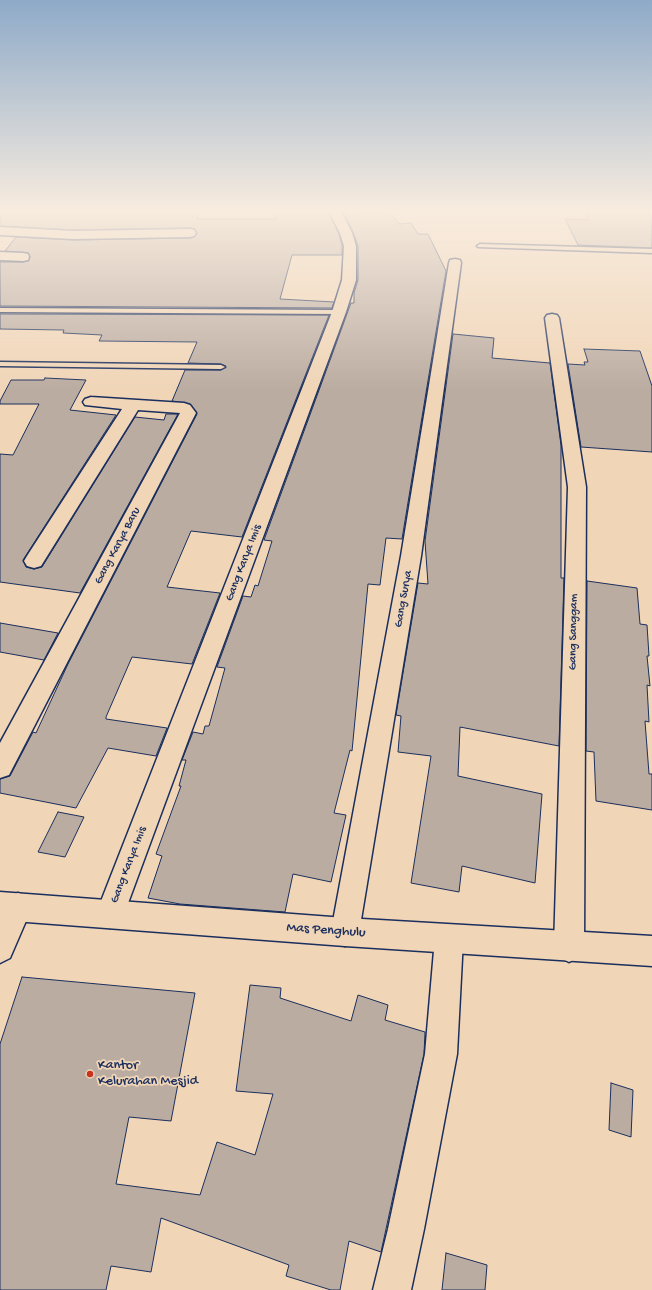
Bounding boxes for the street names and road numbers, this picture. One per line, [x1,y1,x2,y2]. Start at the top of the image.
street label: Gang Karya Baru [92,505,144,587]
street label: Gang Karya Imis [223,523,265,603]
street label: Gang Surya [392,569,416,629]
street label: Gang Sanggam [566,594,582,670]
street label: Gang Karya Imis [108,825,150,905]
street label: Mas Penghulu [286,920,366,942]

